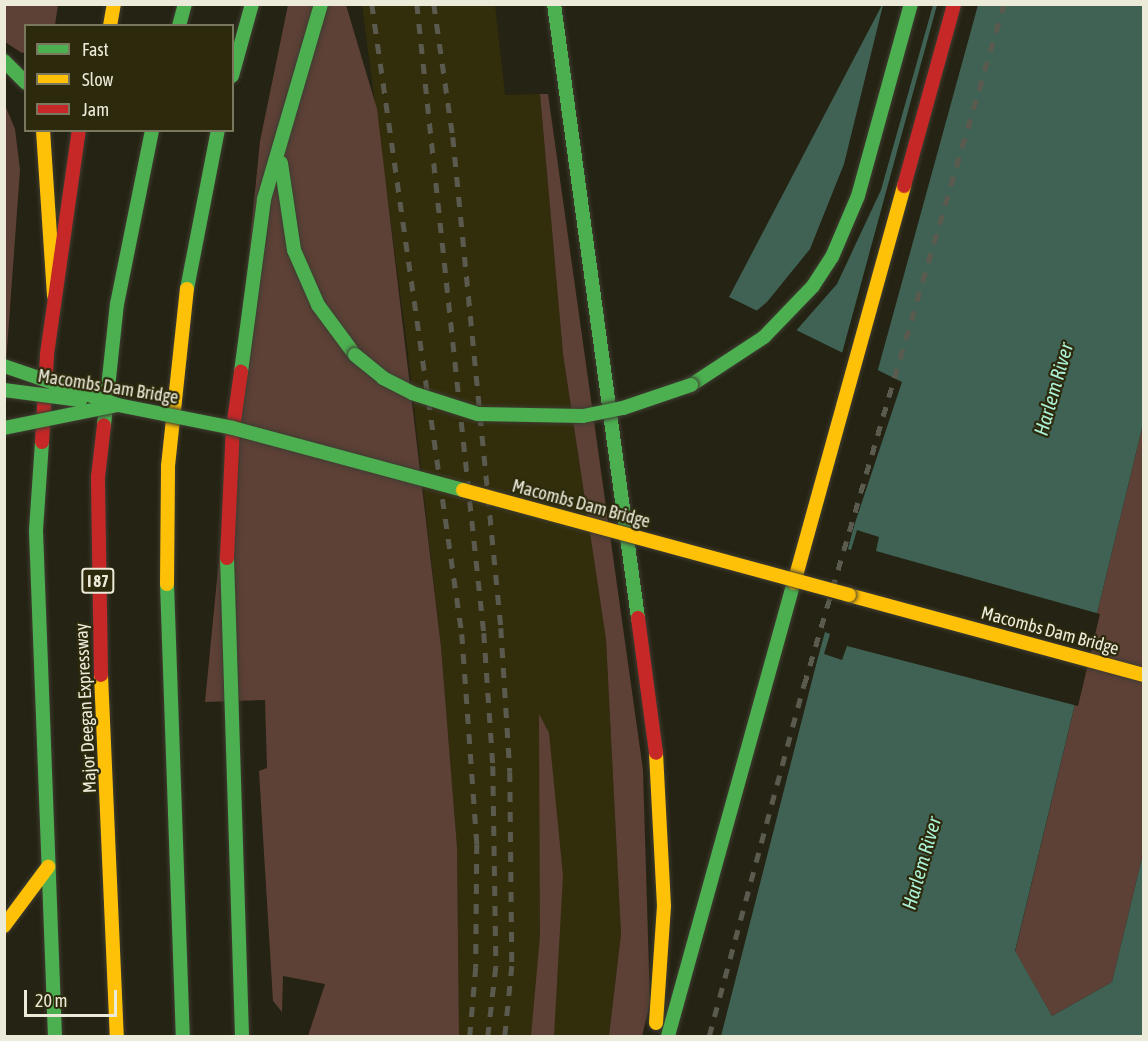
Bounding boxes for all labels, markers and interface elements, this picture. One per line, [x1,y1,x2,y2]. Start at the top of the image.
legend [24,24,234,132]
text: Fast [82,39,109,60]
text: Slow [82,69,113,90]
text: Jam [82,99,109,120]
water label: Harlem River [1028,340,1078,438]
street label: Macombs Dam Bridge [36,365,180,409]
street label: Macombs Dam Bridge [510,475,652,533]
road number: I 87 [80,568,116,594]
street label: Macombs Dam Bridge [979,602,1121,660]
street label: Major Deegan Expressway [71,623,101,793]
water label: Harlem River [896,814,946,912]
scale bar [27,978,120,1016]
text: 20 m [35,990,67,1011]

